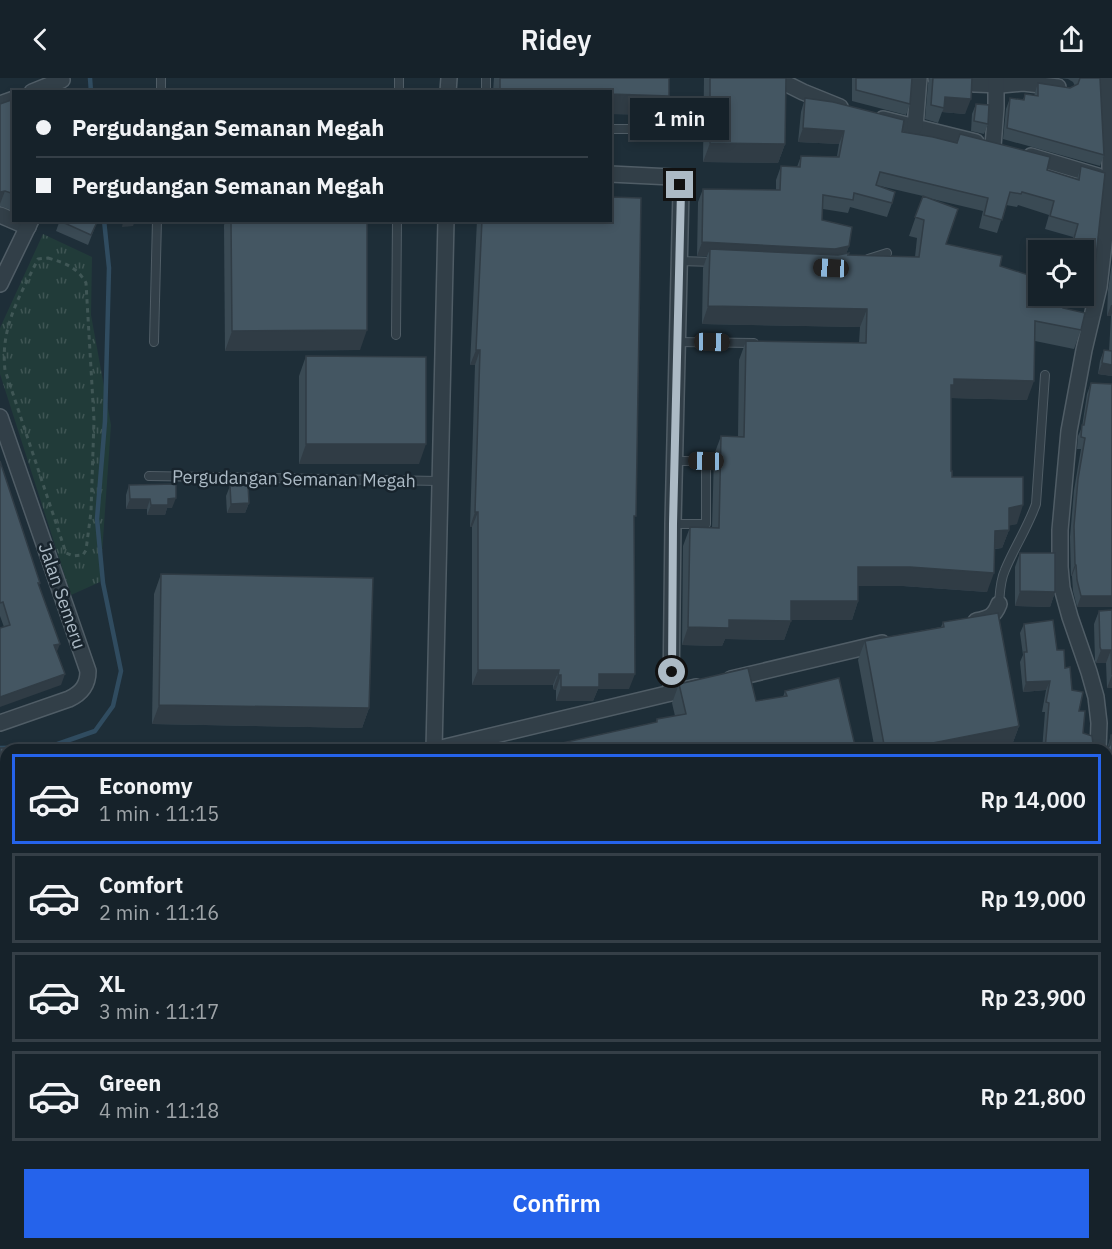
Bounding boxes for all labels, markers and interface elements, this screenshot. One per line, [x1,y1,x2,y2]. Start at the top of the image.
text: Ridey [521,22,591,57]
icon: back [24,23,57,56]
icon: share [1055,23,1088,56]
callout: 1 min [630,98,730,140]
text: 1 min [654,105,705,132]
text: Pergudangan Semanan Megah [72,113,384,142]
text: Pergudangan Semanan Megah [72,171,384,200]
route end [666,171,693,198]
map controls [1028,240,1094,306]
button: locate [1028,240,1094,306]
car [813,258,849,278]
car [694,333,730,351]
car [688,452,724,470]
street label: Pergudangan Semanan Megah [172,465,416,492]
street label: Jalan Semeru [34,540,91,652]
route start [658,658,685,685]
text: Economy [99,771,193,800]
icon: car [27,772,81,826]
text: Rp 14,000 [980,785,1086,814]
text: 1 min · 11:15 [99,800,219,827]
text: Comfort [99,870,183,899]
icon: car [27,871,81,925]
text: Rp 19,000 [980,884,1086,913]
text: 2 min · 11:16 [99,899,219,926]
text: XL [99,969,125,998]
icon: car [27,970,81,1024]
text: Rp 23,900 [980,983,1086,1012]
text: 3 min · 11:17 [99,998,219,1025]
text: Green [99,1068,161,1097]
icon: car [27,1069,81,1123]
text: Rp 21,800 [980,1082,1086,1111]
text: 4 min · 11:18 [99,1097,219,1124]
button: Confirm [24,1169,1089,1238]

